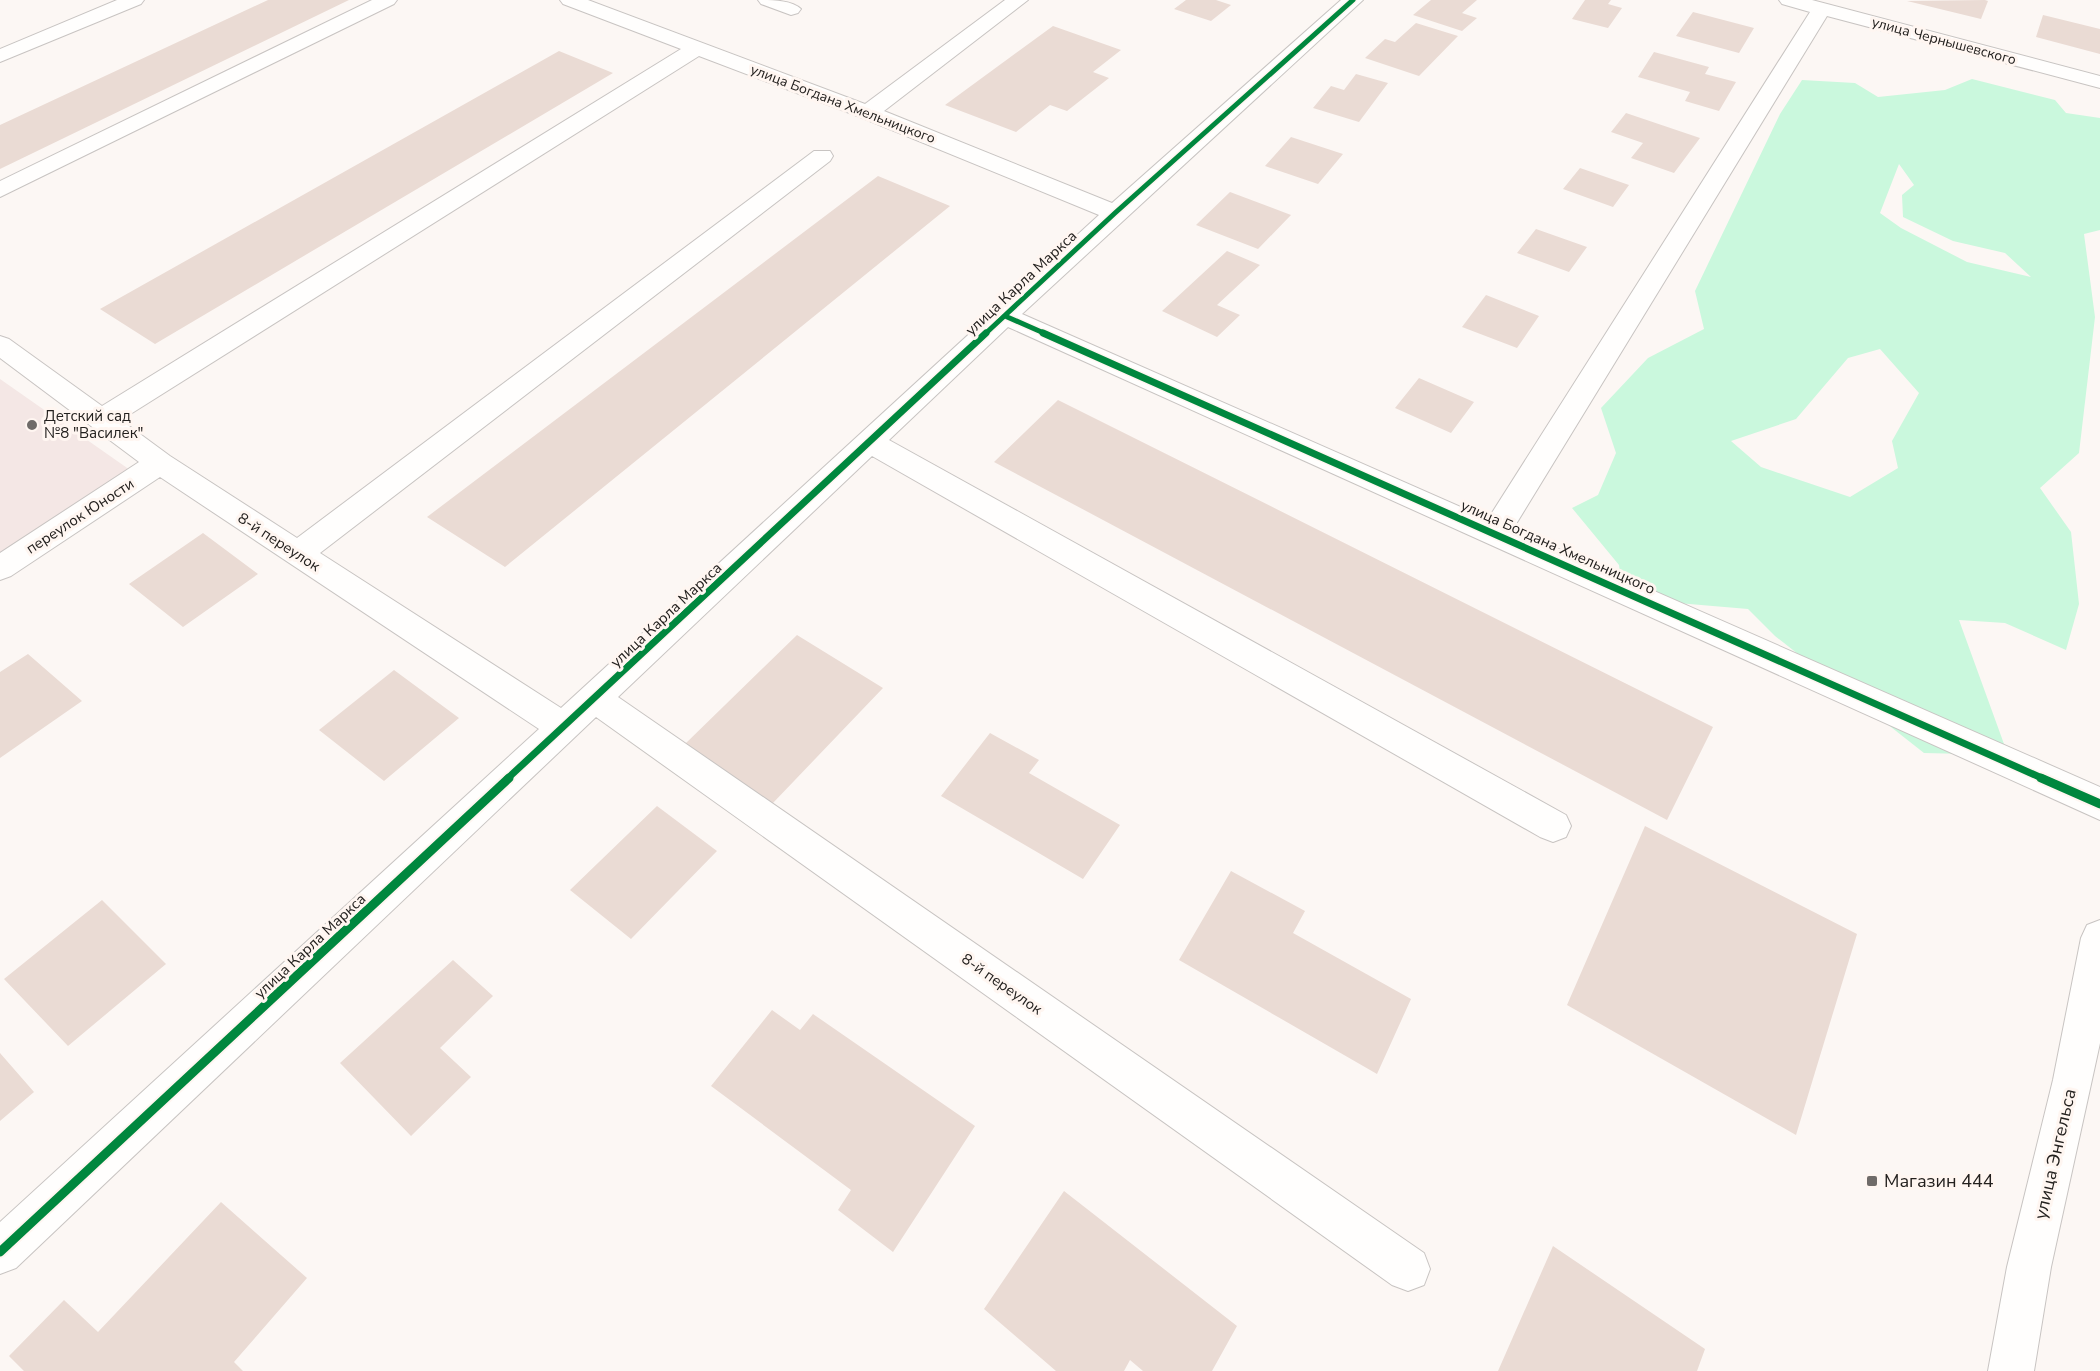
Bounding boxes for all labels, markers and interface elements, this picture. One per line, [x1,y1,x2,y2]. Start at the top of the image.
street label: улица Чернышевского [1870,13,2018,69]
street label: улица Богдана Хмельницкого [748,60,938,148]
street label: улица Карла Маркса [961,226,1081,340]
place label: Детский сад №8 "Василек" [44,406,143,443]
marker: Детский сад №8 "Василек" [25,418,39,432]
street label: переулок Юности [22,474,138,558]
street label: улица Богдана Хмельницкого [1458,495,1658,599]
street label: 8-й переулок [234,508,324,576]
street label: улица Карла Маркса [606,558,726,672]
street label: улица Карла Маркса [250,889,370,1003]
street label: 8-й переулок [958,949,1046,1019]
street label: улица Энгельса [2028,1086,2082,1222]
place label: Магазин 444 [1884,1169,1994,1193]
marker: Магазин 444 [1865,1174,1879,1188]

